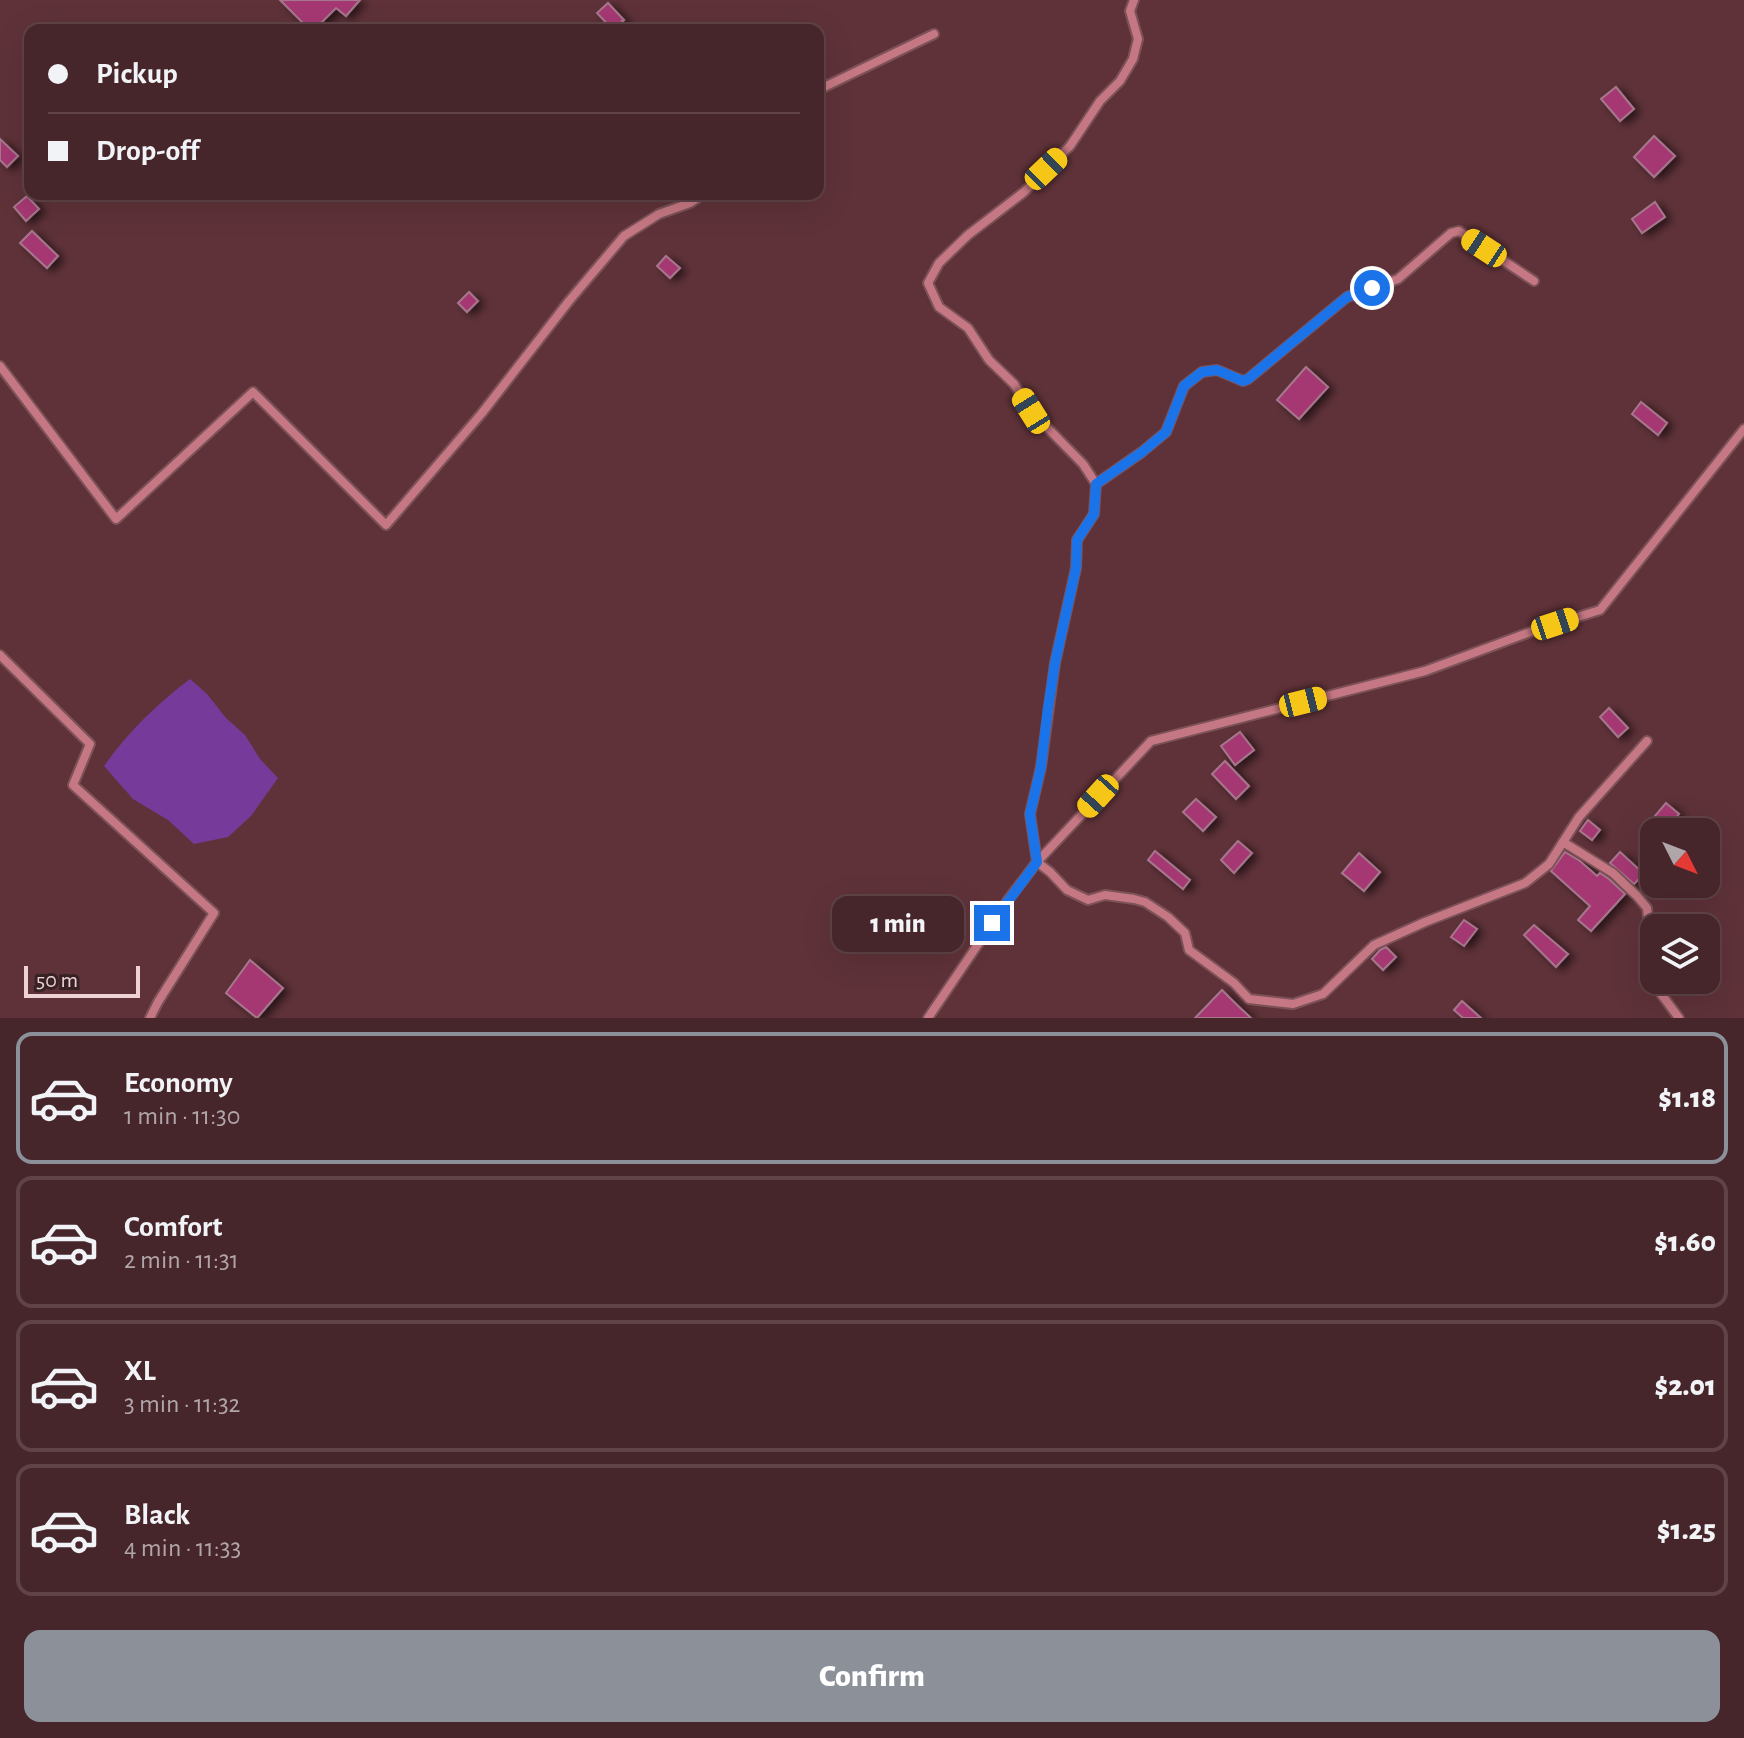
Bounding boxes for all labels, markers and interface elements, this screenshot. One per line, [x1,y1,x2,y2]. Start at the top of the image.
text: Pickup [96,59,178,89]
text: Drop-off [96,136,199,166]
car [1020,144,1072,194]
car [1457,225,1511,271]
route start [1354,270,1390,306]
car [1008,384,1054,438]
car [1528,605,1582,643]
car [1277,685,1329,719]
car [1073,770,1123,822]
north arrow [1640,818,1720,898]
map controls [1640,818,1720,994]
callout: 1 min [832,895,964,951]
route end [974,905,1010,941]
text: 1 min [870,911,926,937]
button: layers [1640,914,1720,994]
scale bar [24,962,140,998]
text: 50 m [36,969,78,991]
icon: car [28,1062,100,1134]
text: Economy [124,1068,233,1098]
text: $1.18 [1658,1083,1716,1113]
text: 1 min · 11:30 [124,1103,241,1129]
icon: car [28,1206,100,1278]
text: Comfort [124,1212,223,1242]
text: $1.60 [1654,1227,1716,1257]
text: 2 min · 11:31 [124,1247,239,1273]
icon: car [28,1350,100,1422]
text: XL [124,1356,156,1386]
text: $2.01 [1654,1371,1716,1401]
text: 3 min · 11:32 [124,1391,240,1417]
icon: car [28,1494,100,1566]
text: Black [124,1500,190,1530]
text: $1.25 [1657,1515,1716,1545]
text: 4 min · 11:33 [124,1535,241,1561]
button: Confirm [24,1630,1720,1722]

